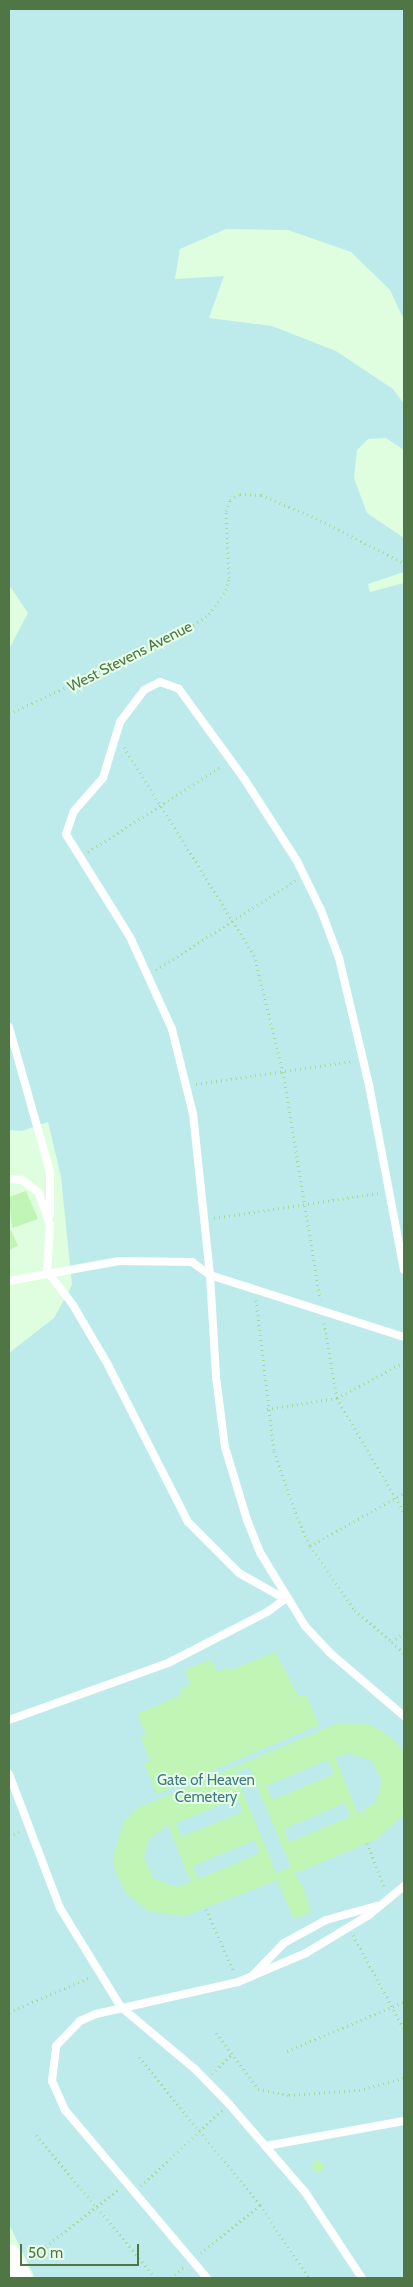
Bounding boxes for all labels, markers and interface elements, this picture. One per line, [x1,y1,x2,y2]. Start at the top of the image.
street label: West Stevens Avenue [65,618,195,696]
park label: Gate of Heaven Cemetery [157,1771,255,1806]
scale bar [22,2234,141,2266]
text: 50 m [28,2244,63,2262]

